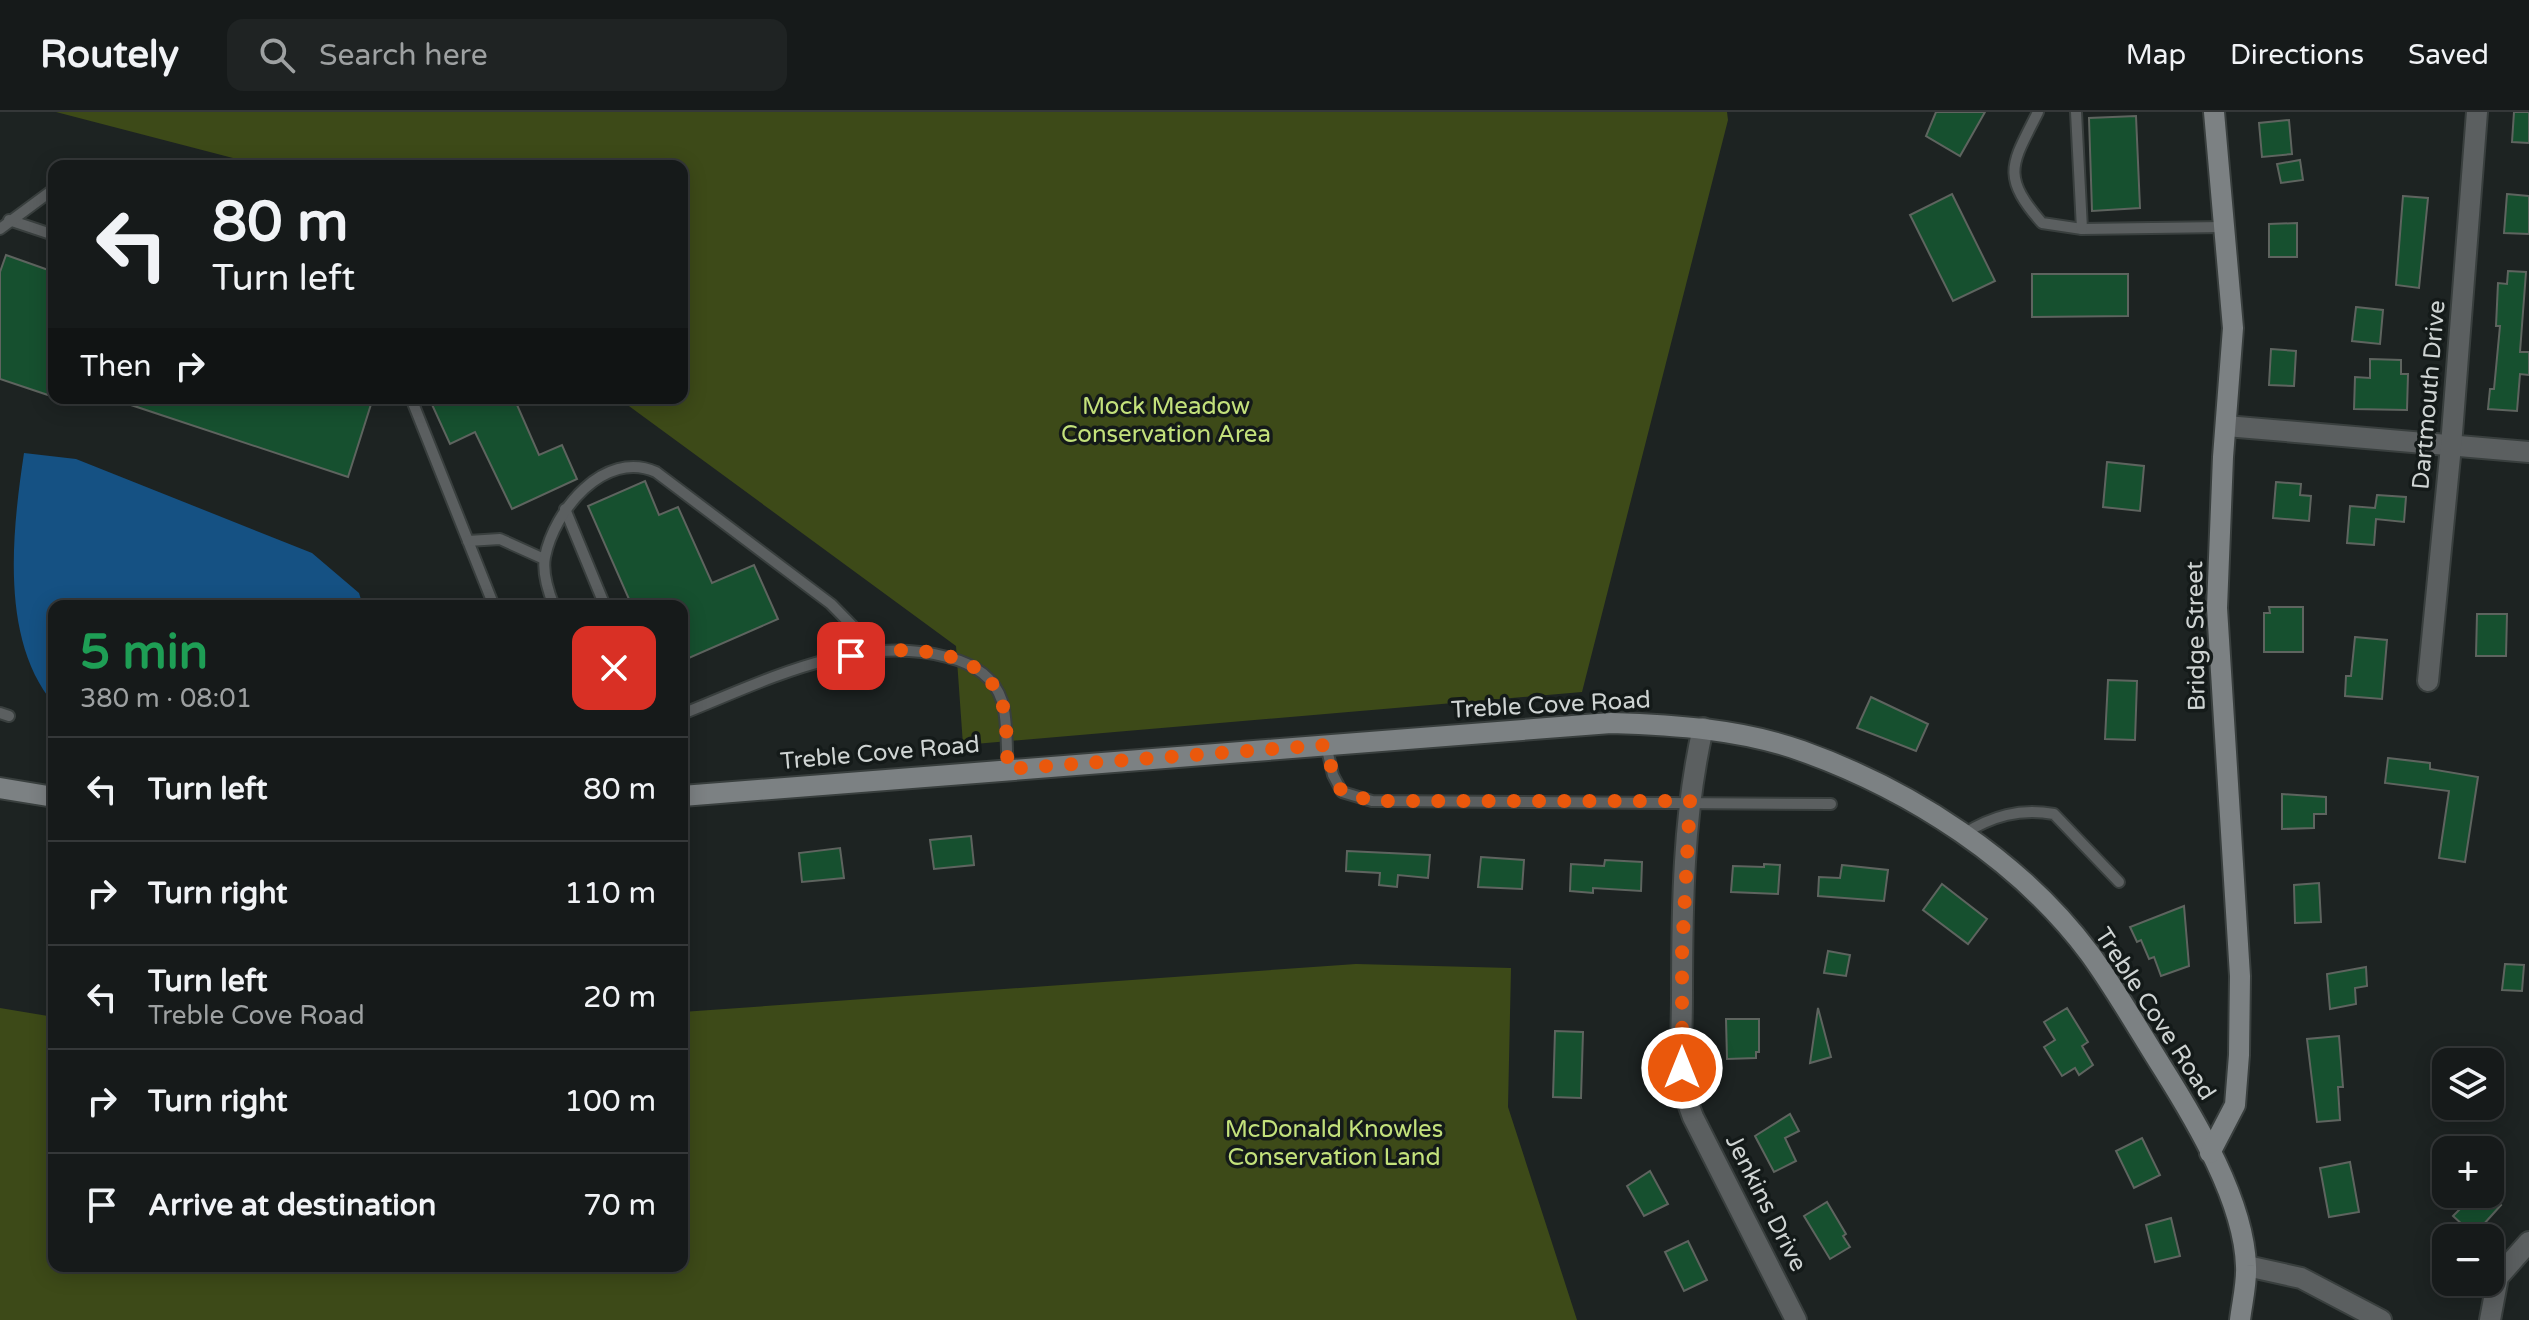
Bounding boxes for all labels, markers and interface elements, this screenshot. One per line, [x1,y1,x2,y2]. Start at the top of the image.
search box [227,19,787,91]
text: Routely [40,32,179,78]
icon: search [255,33,299,77]
text: Search here [319,37,488,74]
text: Map [2126,38,2186,72]
text: Directions [2230,38,2364,72]
text: Saved [2408,38,2489,72]
text: 80 m [212,189,348,256]
icon: left [80,192,184,296]
text: Turn left [212,257,355,300]
street label: Dartmouth Drive [2406,299,2452,491]
icon: right [168,344,212,388]
text: Then [80,348,152,385]
park label: Mock Meadow Conservation Area [1061,392,1271,449]
street label: Bridge Street [2180,561,2212,711]
pin [817,622,885,690]
text: 5 min [80,624,208,682]
button: close [572,626,656,710]
icon: arrive [829,634,873,678]
text: 380 m · 08:01 [80,683,252,714]
street label: Treble Cove Road [1450,685,1652,725]
street label: Treble Cove Road [779,730,981,776]
icon: left [80,767,124,811]
text: Turn left [148,771,267,808]
text: 80 m [583,771,656,808]
icon: right [80,871,124,915]
text: Turn right [148,875,288,912]
text: 110 m [564,875,656,912]
street label: Treble Cove Road [2088,922,2222,1106]
text: Turn left [148,963,267,1000]
icon: left [80,975,124,1019]
text: 20 m [583,979,656,1016]
text: Treble Cove Road [148,1000,365,1031]
position arrow [1640,1026,1724,1110]
map controls [2432,1048,2504,1296]
button: layers [2432,1048,2504,1120]
icon: right [80,1079,124,1123]
text: Turn right [148,1083,288,1120]
text: 100 m [564,1083,656,1120]
park label: McDonald Knowles Conservation Land [1225,1115,1443,1172]
street label: Jenkins Drive [1719,1130,1813,1276]
button: + [2432,1136,2504,1208]
icon: arrive [80,1183,124,1227]
text: Arrive at destination [148,1187,436,1224]
text: 70 m [583,1187,656,1224]
button: − [2432,1224,2504,1296]

